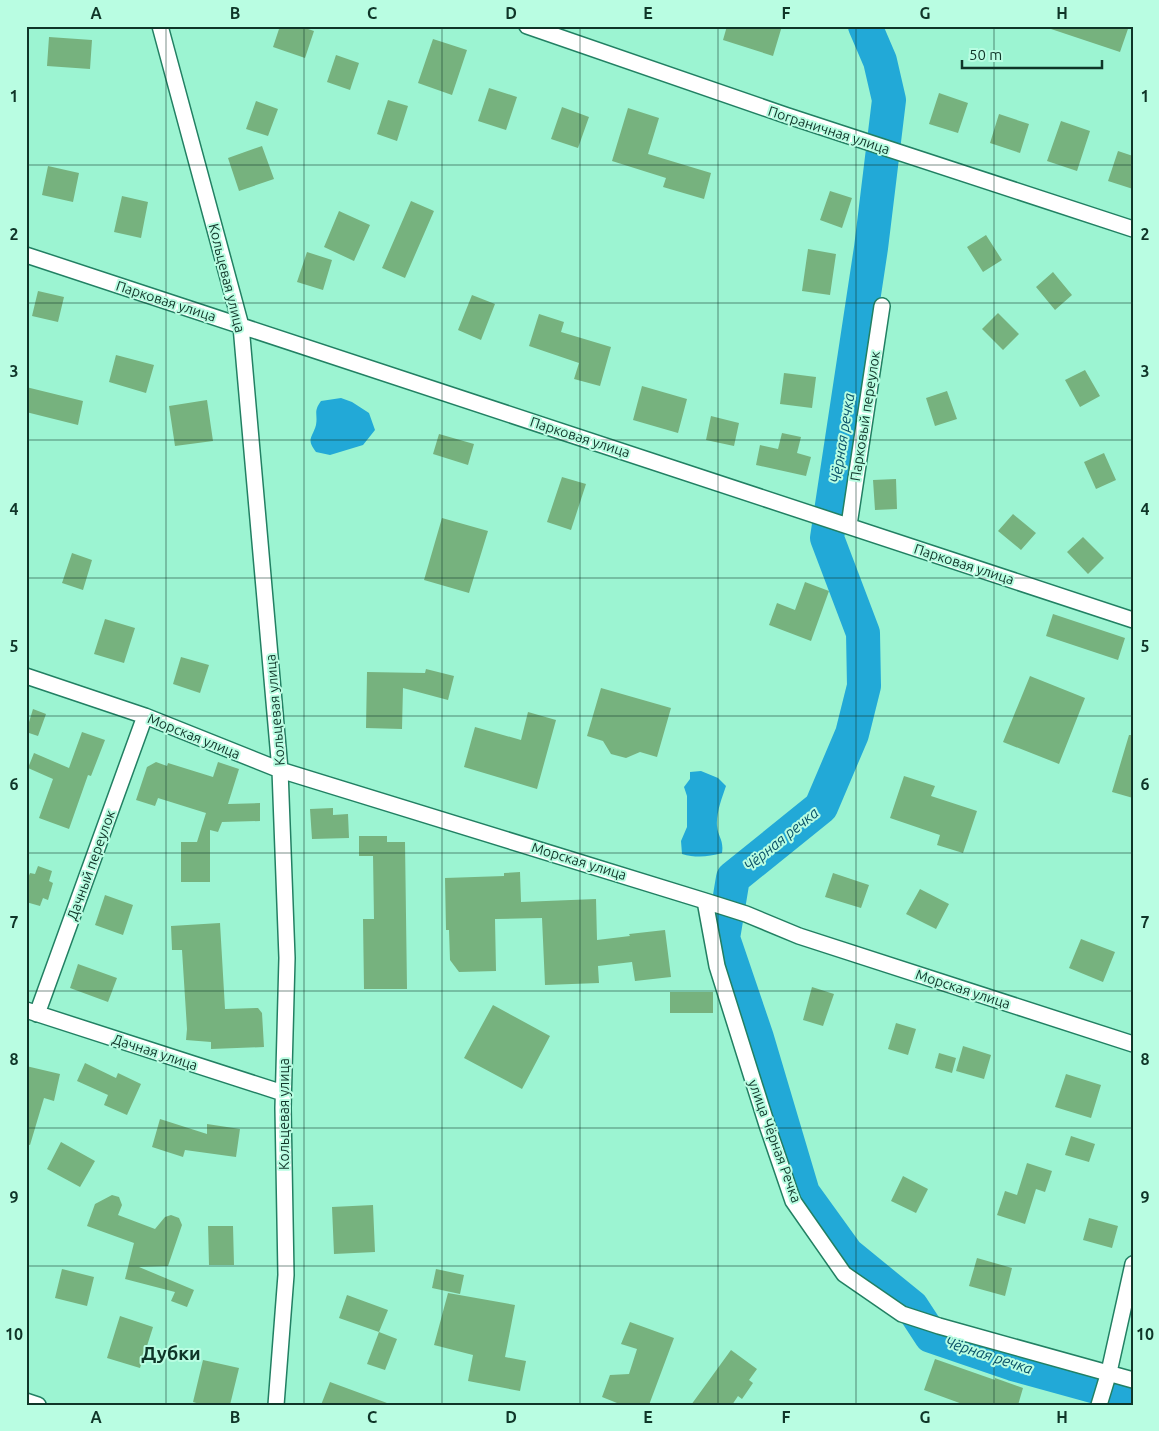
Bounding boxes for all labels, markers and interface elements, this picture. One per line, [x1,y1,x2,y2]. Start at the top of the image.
text: A [90,4,102,22]
text: B [230,4,240,22]
text: C [367,4,377,22]
text: D [505,4,517,22]
text: E [643,4,653,22]
text: F [782,4,791,22]
text: G [919,4,931,22]
text: H [1056,4,1068,22]
scale bar [962,38,1102,70]
text: 50 m [969,46,1002,63]
text: 1 [9,87,19,105]
text: 1 [1140,87,1150,105]
street label: Пограничная улица [766,103,892,157]
street label: Кольцевая улица [206,222,248,334]
text: 2 [9,225,19,243]
text: 2 [1140,225,1150,243]
street label: Парковая улица [114,277,218,325]
street label: Парковый переулок [847,350,883,482]
text: 3 [9,362,19,380]
text: 3 [1140,362,1150,380]
water label: Чёрная речка [827,392,857,484]
street label: Парковая улица [528,413,632,461]
text: 4 [9,500,19,518]
text: 4 [1140,500,1150,518]
street label: Парковая улица [912,540,1016,588]
text: 5 [9,637,19,655]
text: 5 [1140,637,1150,655]
street label: Кольцевая улица [262,654,288,766]
street label: Морская улица [145,710,243,762]
text: 6 [9,775,19,793]
text: 6 [1140,775,1150,793]
water label: Чёрная речка [740,804,822,874]
street label: Дачный переулок [64,808,118,922]
street label: Морская улица [530,839,628,883]
text: 7 [9,913,19,931]
text: 7 [1140,913,1150,931]
street label: Морская улица [914,966,1012,1012]
street label: Дачная улица [110,1031,200,1073]
text: 8 [9,1050,19,1068]
text: 8 [1140,1050,1150,1068]
street label: Кольцевая улица [276,1058,292,1170]
street label: улица Чёрная Речка [745,1077,805,1205]
text: 9 [9,1188,19,1206]
text: 9 [1140,1188,1150,1206]
text: 10 [5,1325,23,1343]
text: 10 [1136,1325,1154,1343]
water label: Чёрная речка [943,1333,1035,1377]
district label: Дубки [141,1342,201,1364]
text: A [90,1408,102,1426]
text: B [230,1408,240,1426]
text: C [367,1408,377,1426]
text: D [505,1408,517,1426]
text: E [643,1408,653,1426]
text: F [782,1408,791,1426]
text: G [919,1408,931,1426]
text: H [1056,1408,1068,1426]

